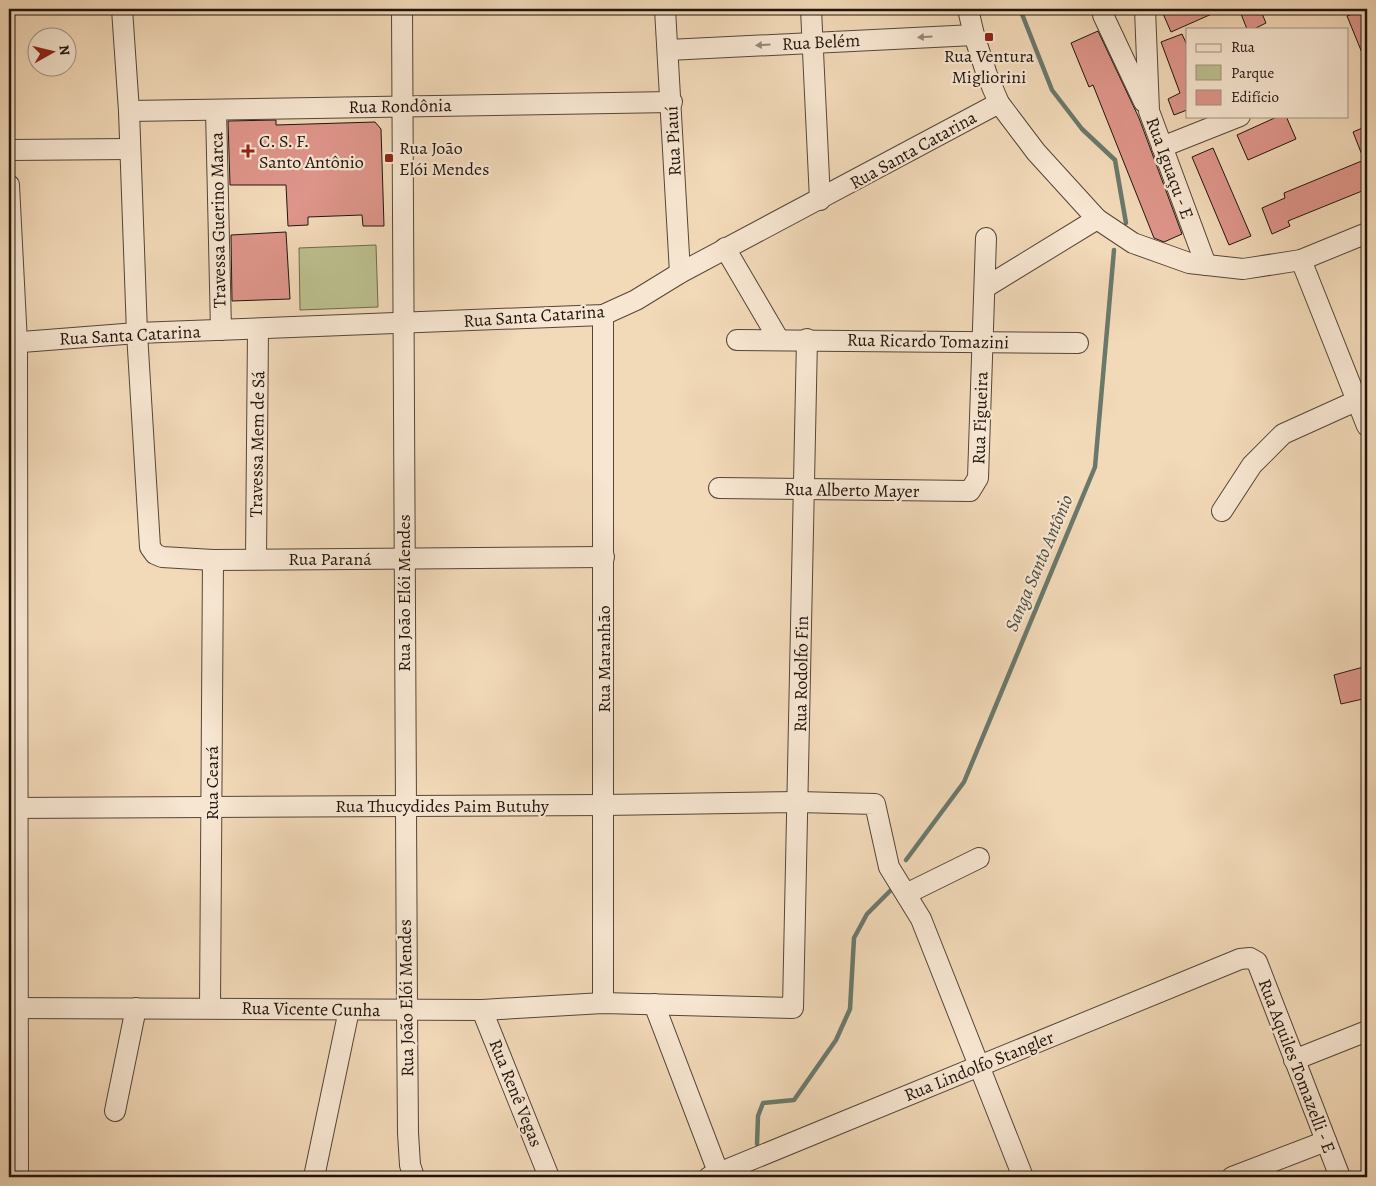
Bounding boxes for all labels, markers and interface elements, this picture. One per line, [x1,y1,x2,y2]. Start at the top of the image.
north arrow [28,28,78,78]
street label: Rua Belém [781,28,861,56]
legend [1186,28,1348,118]
marker: Rua Ventura Migliorini [983,31,995,43]
one-way arrow [917,33,933,41]
text: Rua [1231,37,1255,57]
one-way arrow [754,42,770,50]
text: N [54,44,74,57]
place label: Rua Ventura Migliorini [944,44,1035,89]
text: Parque [1231,63,1274,83]
text: Edifício [1231,87,1279,107]
street label: Rua Rondônia [348,93,453,119]
street label: Rua Piauí [659,105,687,177]
street label: Rua Santa Catarina [845,105,981,195]
street label: Rua Iguaçu - E [1140,114,1200,222]
place label: C. S. F. Santo Antônio [259,129,364,174]
street label: Travessa Guerino Marca [204,131,232,308]
place label: Rua João Elói Mendes [399,136,489,181]
marker: C. S. F. Santo Antônio [241,144,255,158]
marker: Rua João Elói Mendes [383,152,395,164]
street label: Rua Santa Catarina [462,299,606,333]
street label: Rua Santa Catarina [59,319,202,351]
street label: Rua Ricardo Tomazini [847,328,1009,354]
street label: Travessa Mem de Sá [244,370,270,518]
street label: Rua Figueira [966,370,994,465]
street label: Rua Alberto Mayer [784,477,920,503]
water label: Sanga Santo Antônio [998,490,1080,635]
street label: Rua João Elói Mendes [392,514,416,672]
street label: Rua Paraná [288,547,372,571]
street label: Rua Maranhão [592,605,616,713]
street label: Rua Rodolfo Fin [788,615,814,732]
street label: Rua Ceará [200,745,224,820]
street label: Rua Thucydides Paim Butuhy [335,794,550,818]
street label: Rua João Elói Mendes [393,919,419,1077]
street label: Rua Aquiles Tomazelli - E [1253,975,1341,1157]
street label: Rua Vicente Cunha [241,996,381,1022]
street label: Rua Lindolfo Stangler [901,1025,1058,1107]
street label: Rua Renê Vegas [484,1036,548,1150]

